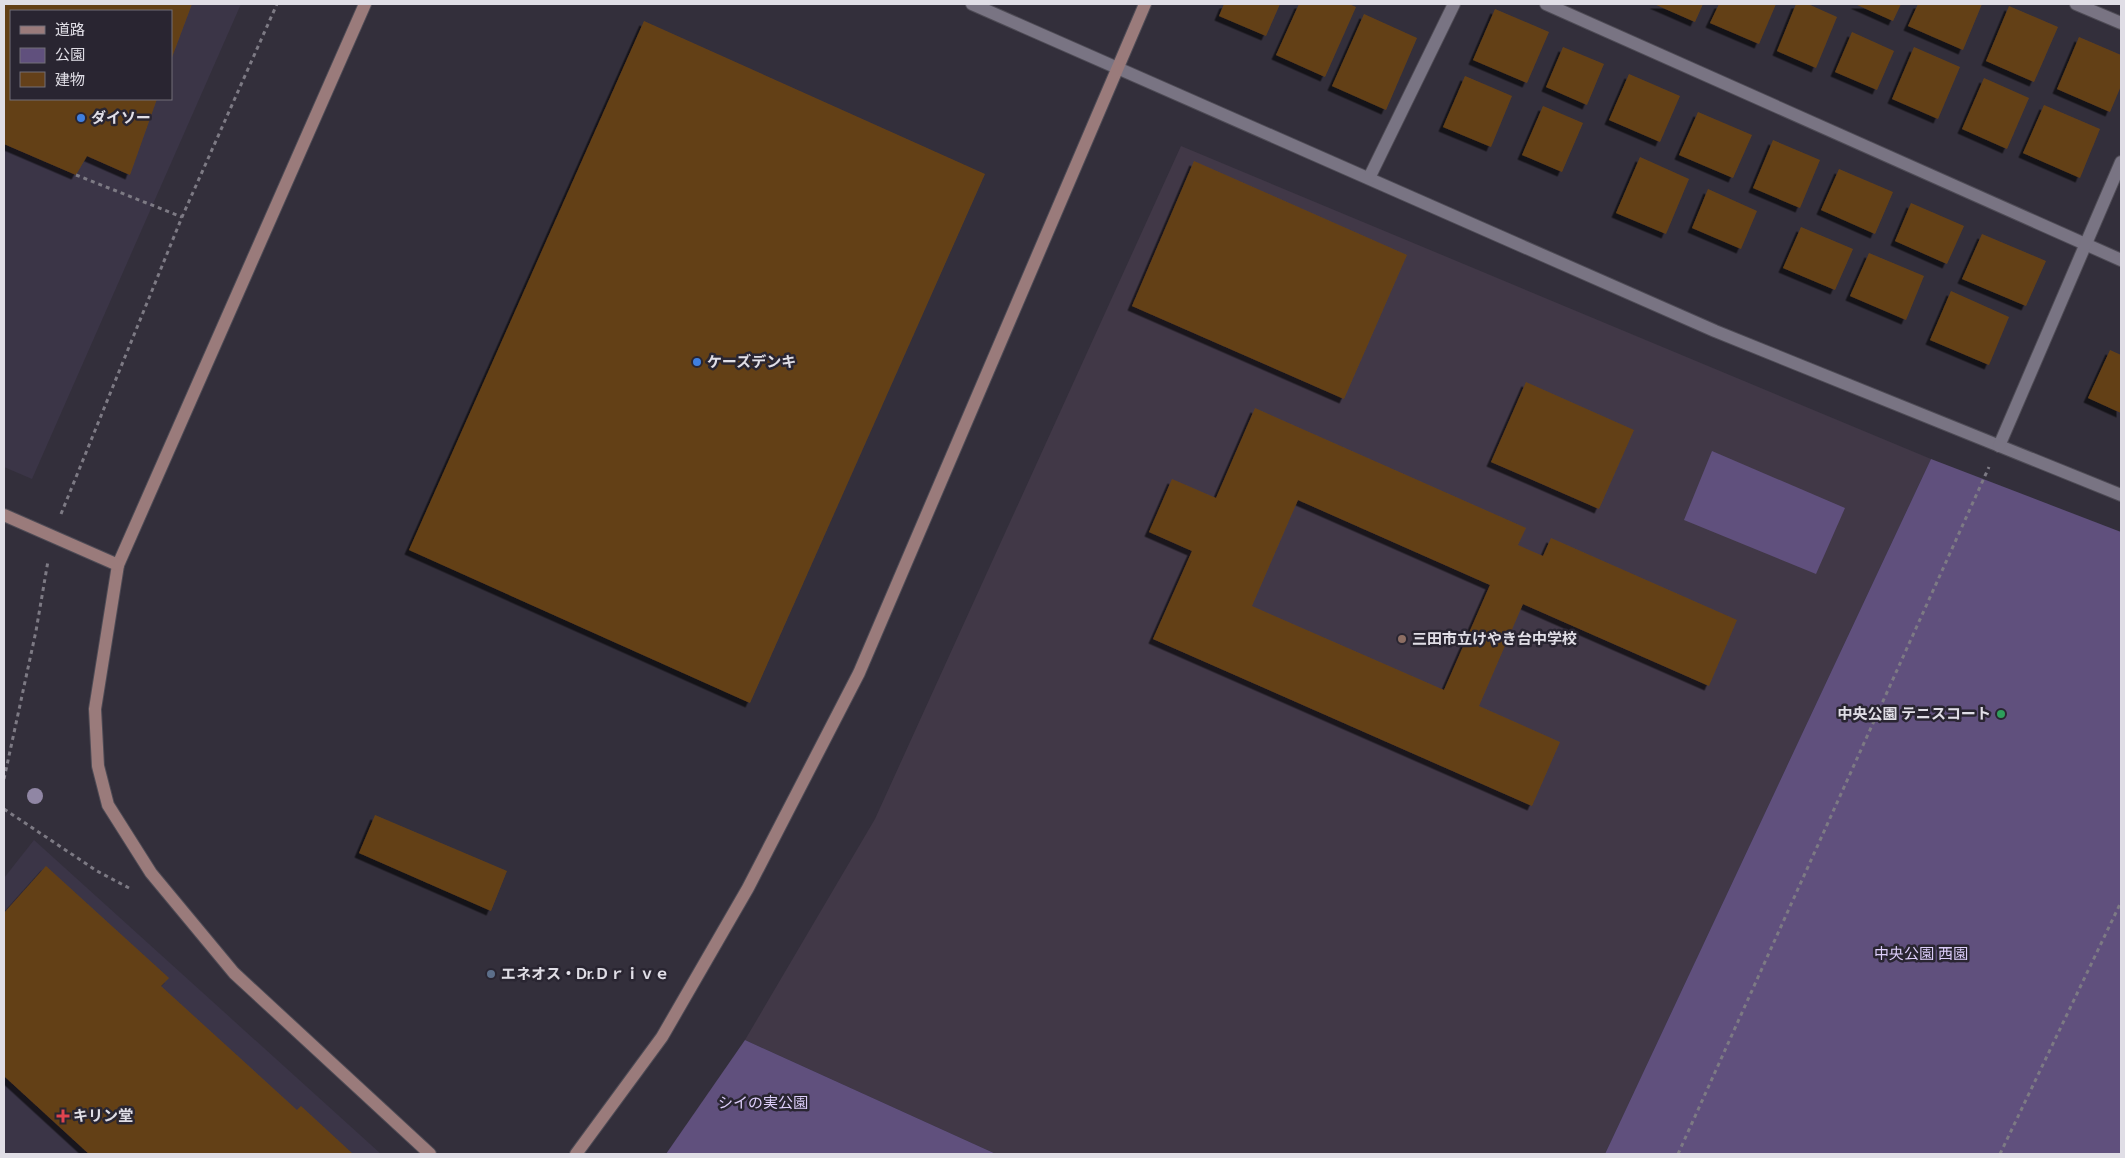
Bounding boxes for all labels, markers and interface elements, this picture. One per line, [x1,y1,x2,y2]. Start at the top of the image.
legend [10,10,172,100]
text: 道路 [55,21,85,39]
text: 公園 [55,46,85,64]
text: 建物 [55,71,85,89]
place label: ダイソー [91,109,151,127]
marker: ダイソー [75,112,87,124]
place label: ケーズデンキ [707,353,796,371]
marker: ケーズデンキ [691,356,703,368]
place label: 三田市立けやき台中学校 [1412,630,1577,648]
marker: 三田市立けやき台中学校 [1396,633,1408,645]
place label: 中央公園 テニスコート [1837,705,1991,723]
marker: 中央公園 テニスコート [1995,708,2007,720]
park label: 中央公園 西園 [1874,945,1968,963]
place label: エネオス・Dr.Ｄｒｉｖｅ [501,965,669,983]
marker: エネオス・Dr.Ｄｒｉｖｅ [485,968,497,980]
park label: シイの実公園 [718,1094,808,1112]
place label: キリン堂 [73,1107,133,1125]
marker: キリン堂 [57,1110,69,1122]

